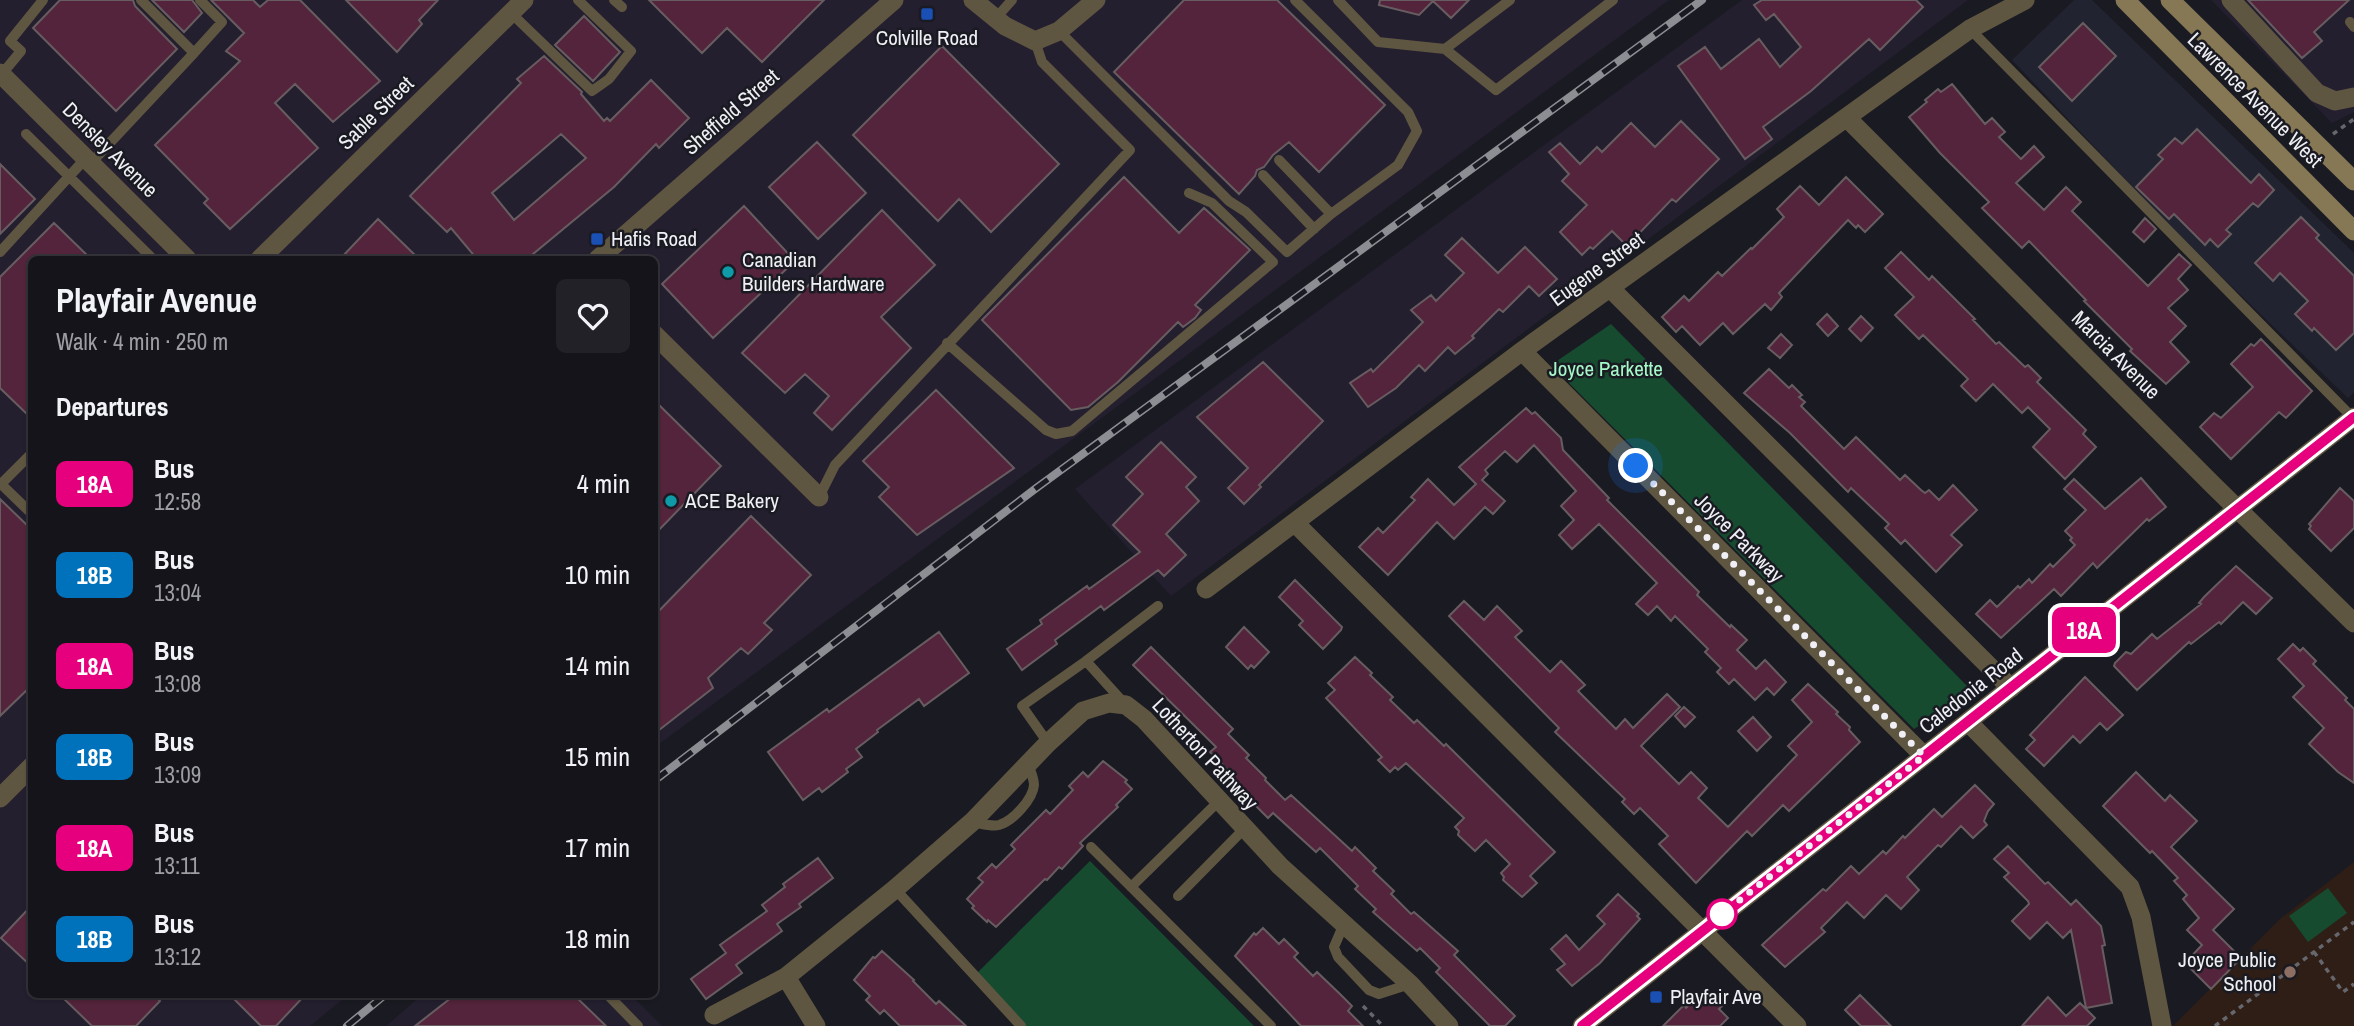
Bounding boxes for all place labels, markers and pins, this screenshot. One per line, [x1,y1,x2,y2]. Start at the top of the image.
marker: Colville Road [919,6,935,22]
place label: Colville Road [876,23,978,52]
place label: Hafis Road [611,224,697,253]
marker: Hafis Road [589,231,605,247]
place label: Canadian Builders Hardware [742,245,885,298]
marker: Canadian Builders Hardware [720,264,736,280]
place label: ACE Bakery [684,486,779,515]
marker: ACE Bakery [663,493,679,509]
unlabelled marker [1707,899,1737,929]
place label: Joyce Public School [2178,945,2276,998]
marker: Joyce Public School [2282,964,2298,980]
place label: Playfair Ave [1670,982,1762,1011]
marker: Playfair Ave [1648,989,1664,1005]

